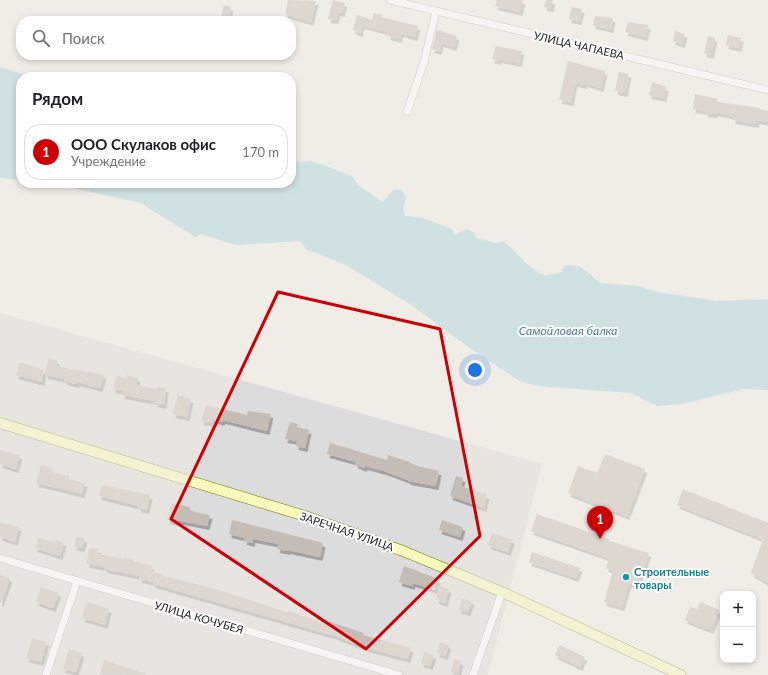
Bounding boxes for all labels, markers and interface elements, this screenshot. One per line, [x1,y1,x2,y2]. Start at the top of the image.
search box [16,16,296,60]
icon: search [30,27,52,49]
street label: УЛИЦА ЧАПАЕВА [532,28,626,62]
text: Поиск [62,29,105,47]
text: Рядом [32,88,83,109]
text: ООО Скулаков офис [71,135,216,153]
text: 1 [42,144,50,160]
text: 170 m [242,144,279,160]
text: Учреждение [71,153,146,169]
water label: Самойловая балка [519,323,617,338]
your location [465,360,485,380]
pin: 1 [587,506,613,539]
street label: ЗАРЕЧНАЯ УЛИЦА [298,509,396,553]
place label: Строительные товары [634,565,709,591]
marker: Строительные товары [621,572,631,582]
map controls [720,591,756,663]
button: + [720,591,756,627]
street label: УЛИЦА КОЧУБЕЯ [153,598,245,636]
button: − [720,627,756,663]

